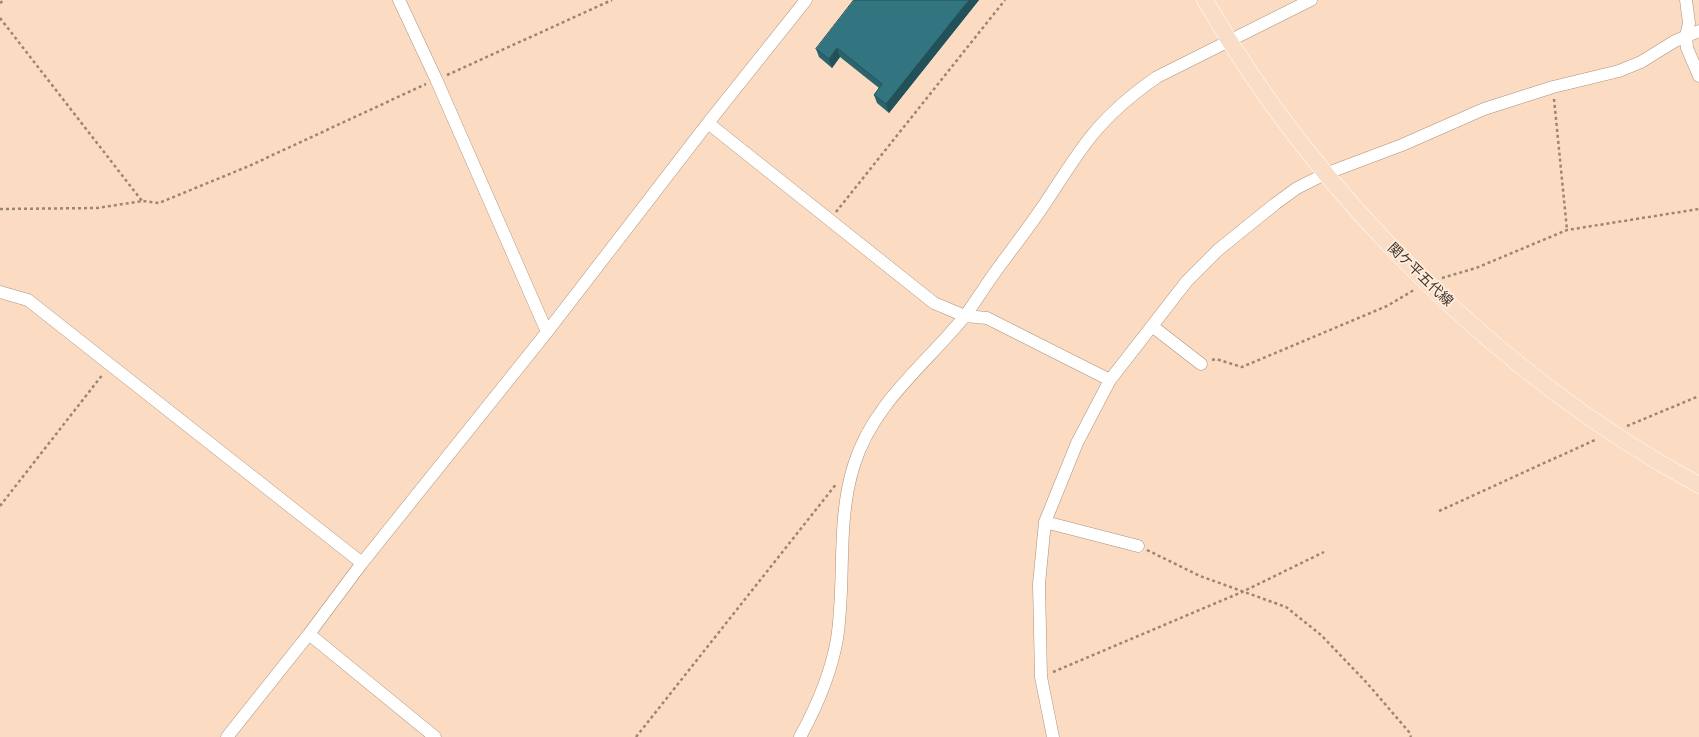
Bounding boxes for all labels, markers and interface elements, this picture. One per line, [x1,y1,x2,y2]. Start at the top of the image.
street label: 関ケ平五代線 [1384,240,1456,310]

